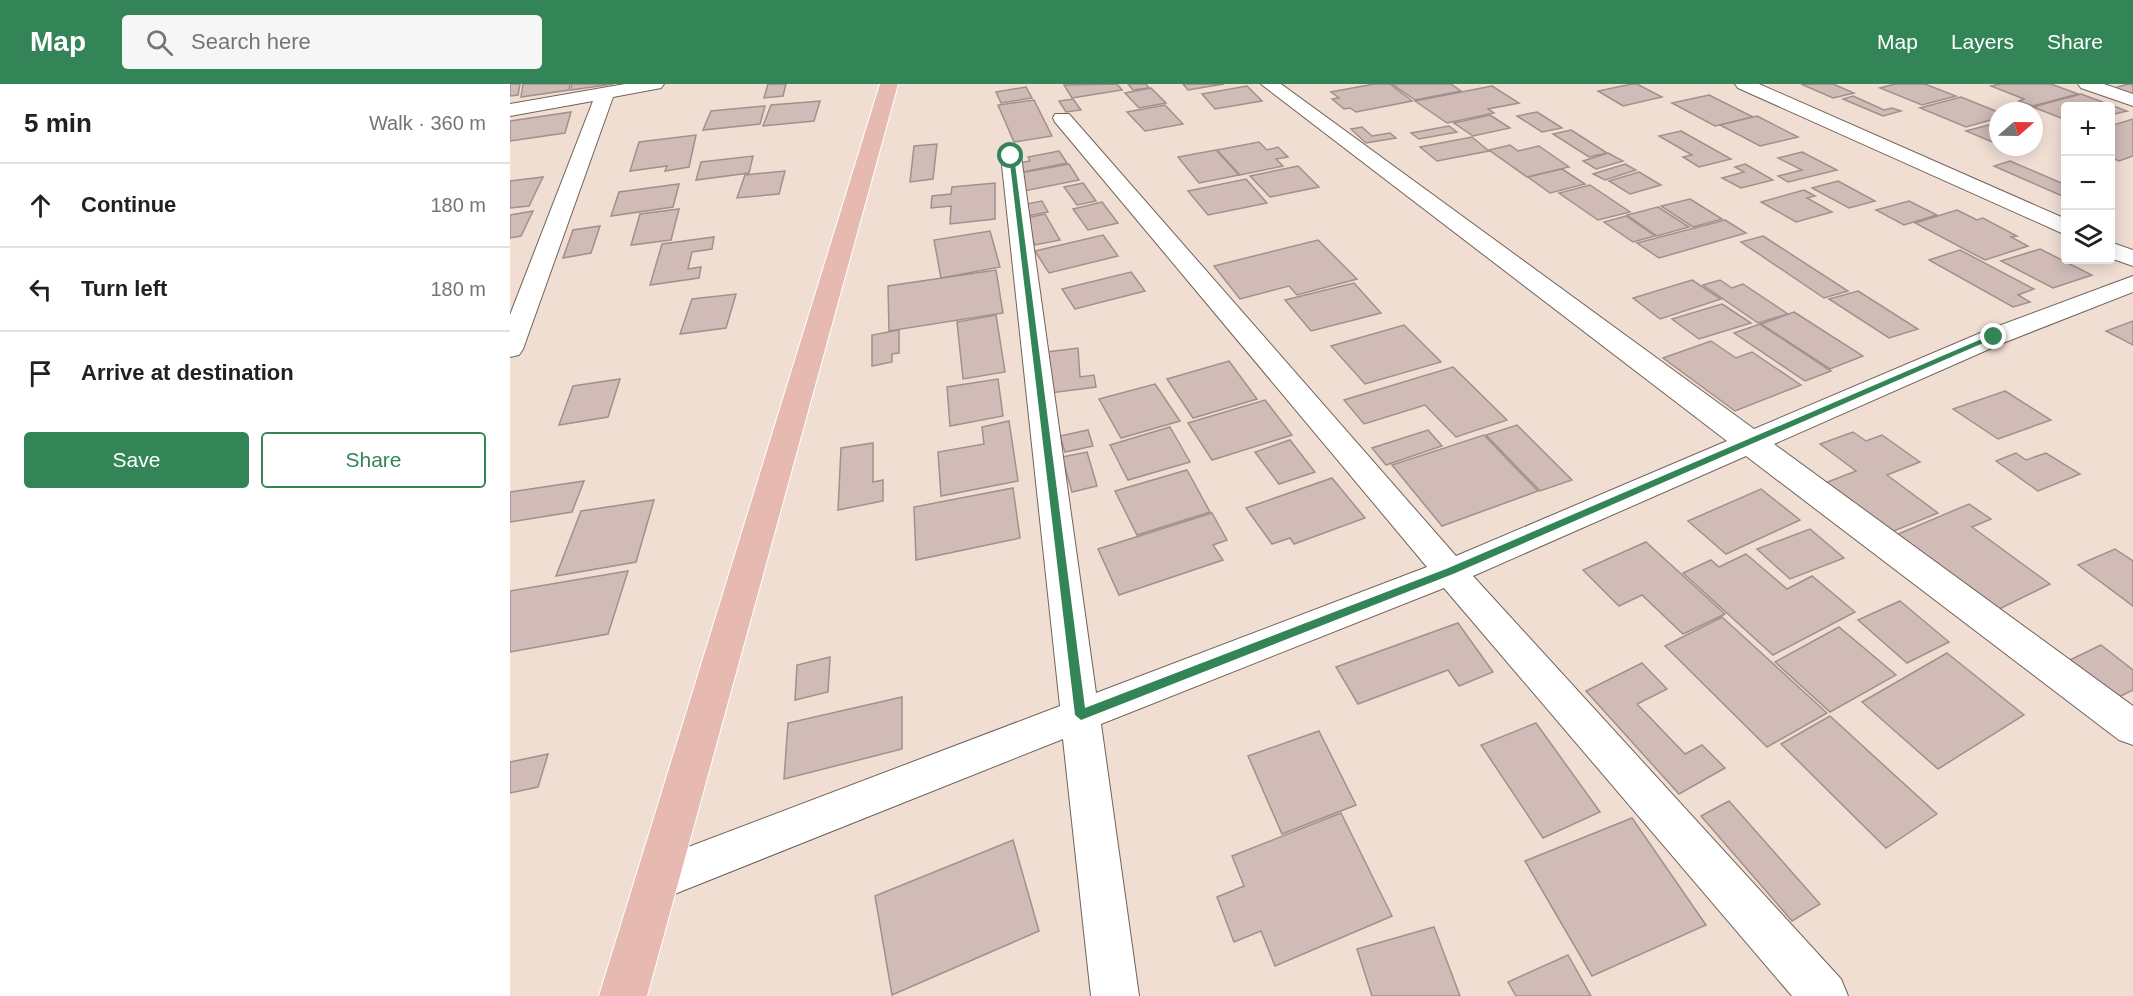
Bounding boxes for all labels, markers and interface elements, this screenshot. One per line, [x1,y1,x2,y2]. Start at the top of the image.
search box [122,15,542,69]
text: Map [30,26,86,57]
icon: search [143,26,176,59]
text: Search here [191,29,311,54]
text: Map [1877,30,1918,53]
text: Layers [1951,30,2014,53]
text: Share [2047,30,2103,53]
north arrow [1989,102,2043,156]
map controls [2061,102,2115,264]
button: + [2061,102,2115,156]
text: 5 min [24,108,92,138]
text: Walk · 360 m [369,112,486,134]
route start [997,142,1023,168]
button: − [2061,156,2115,210]
icon: ahead [24,189,57,222]
text: Continue [81,192,176,217]
text: 180 m [430,194,486,216]
button: layers [2061,210,2115,264]
icon: left [24,273,57,306]
text: Turn left [81,276,167,301]
text: 180 m [430,278,486,300]
route end [1980,323,2006,349]
icon: arrive [24,357,57,390]
text: Arrive at destination [81,360,294,385]
button: Save [24,432,249,488]
button: Share [261,432,486,488]

